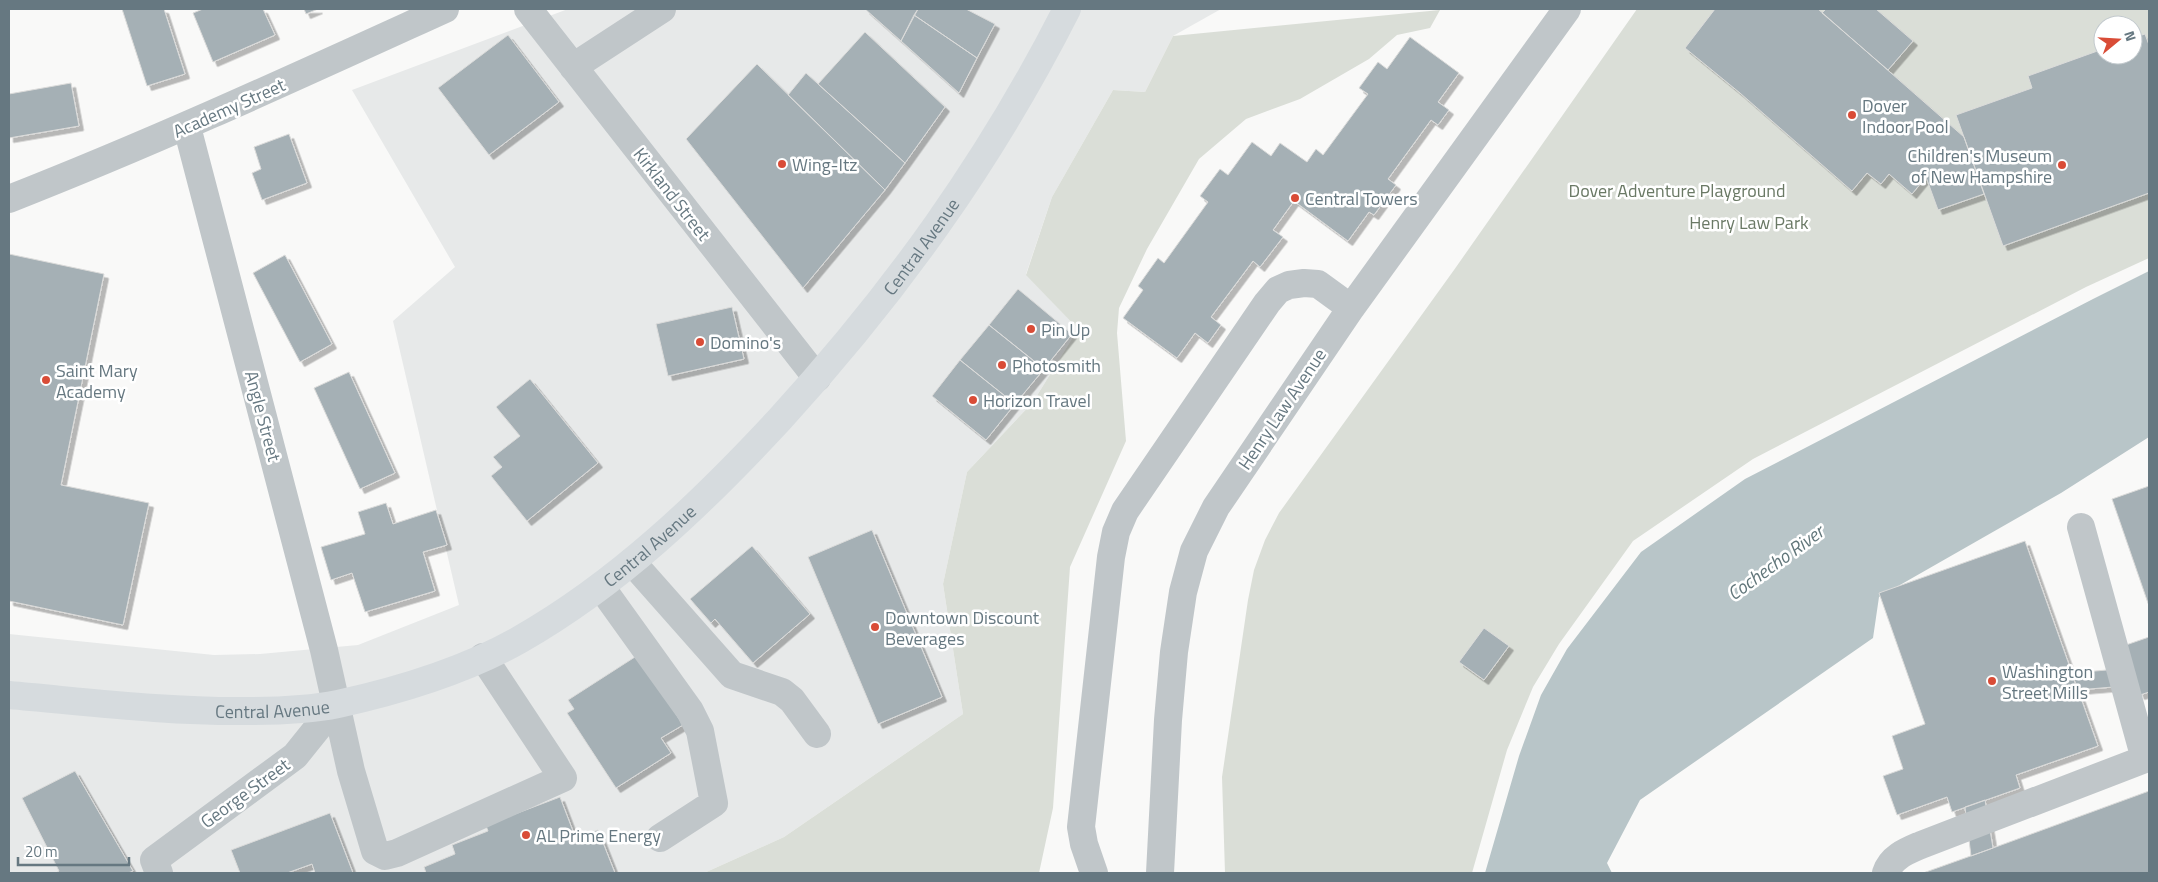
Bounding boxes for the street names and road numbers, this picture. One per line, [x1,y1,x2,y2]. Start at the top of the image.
street label: Academy Street [169,71,290,145]
street label: Kirkland Street [627,142,717,247]
street label: Central Avenue [876,192,965,301]
street label: Henry Law Avenue [1231,343,1333,475]
street label: Angle Street [238,367,288,465]
street label: Central Avenue [597,498,702,593]
street label: Central Avenue [215,692,331,725]
street label: George Street [195,751,296,835]

